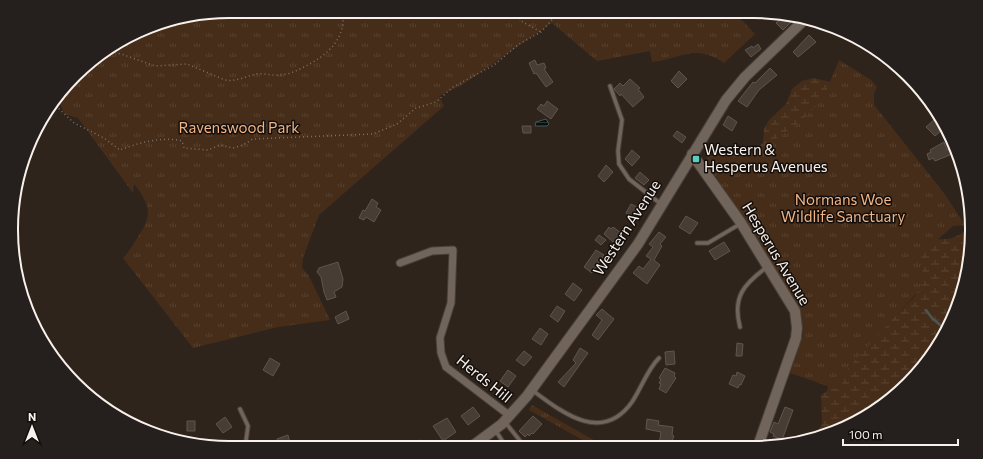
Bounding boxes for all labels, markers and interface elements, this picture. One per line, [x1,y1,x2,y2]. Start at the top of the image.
park label: Ravenswood Park [179,118,299,136]
place label: Western & Hesperus Avenues [704,140,828,175]
marker: Western & Hesperus Avenues [691,154,701,164]
street label: Western Avenue [589,176,664,279]
park label: Normans Woe Wildlife Sanctuary [781,190,905,225]
street label: Hesperus Avenue [739,199,815,308]
street label: Herds Hill [453,350,516,406]
north arrow [12,407,52,447]
text: N [28,410,36,423]
scale bar [843,421,958,447]
text: 100 m [849,427,883,441]

